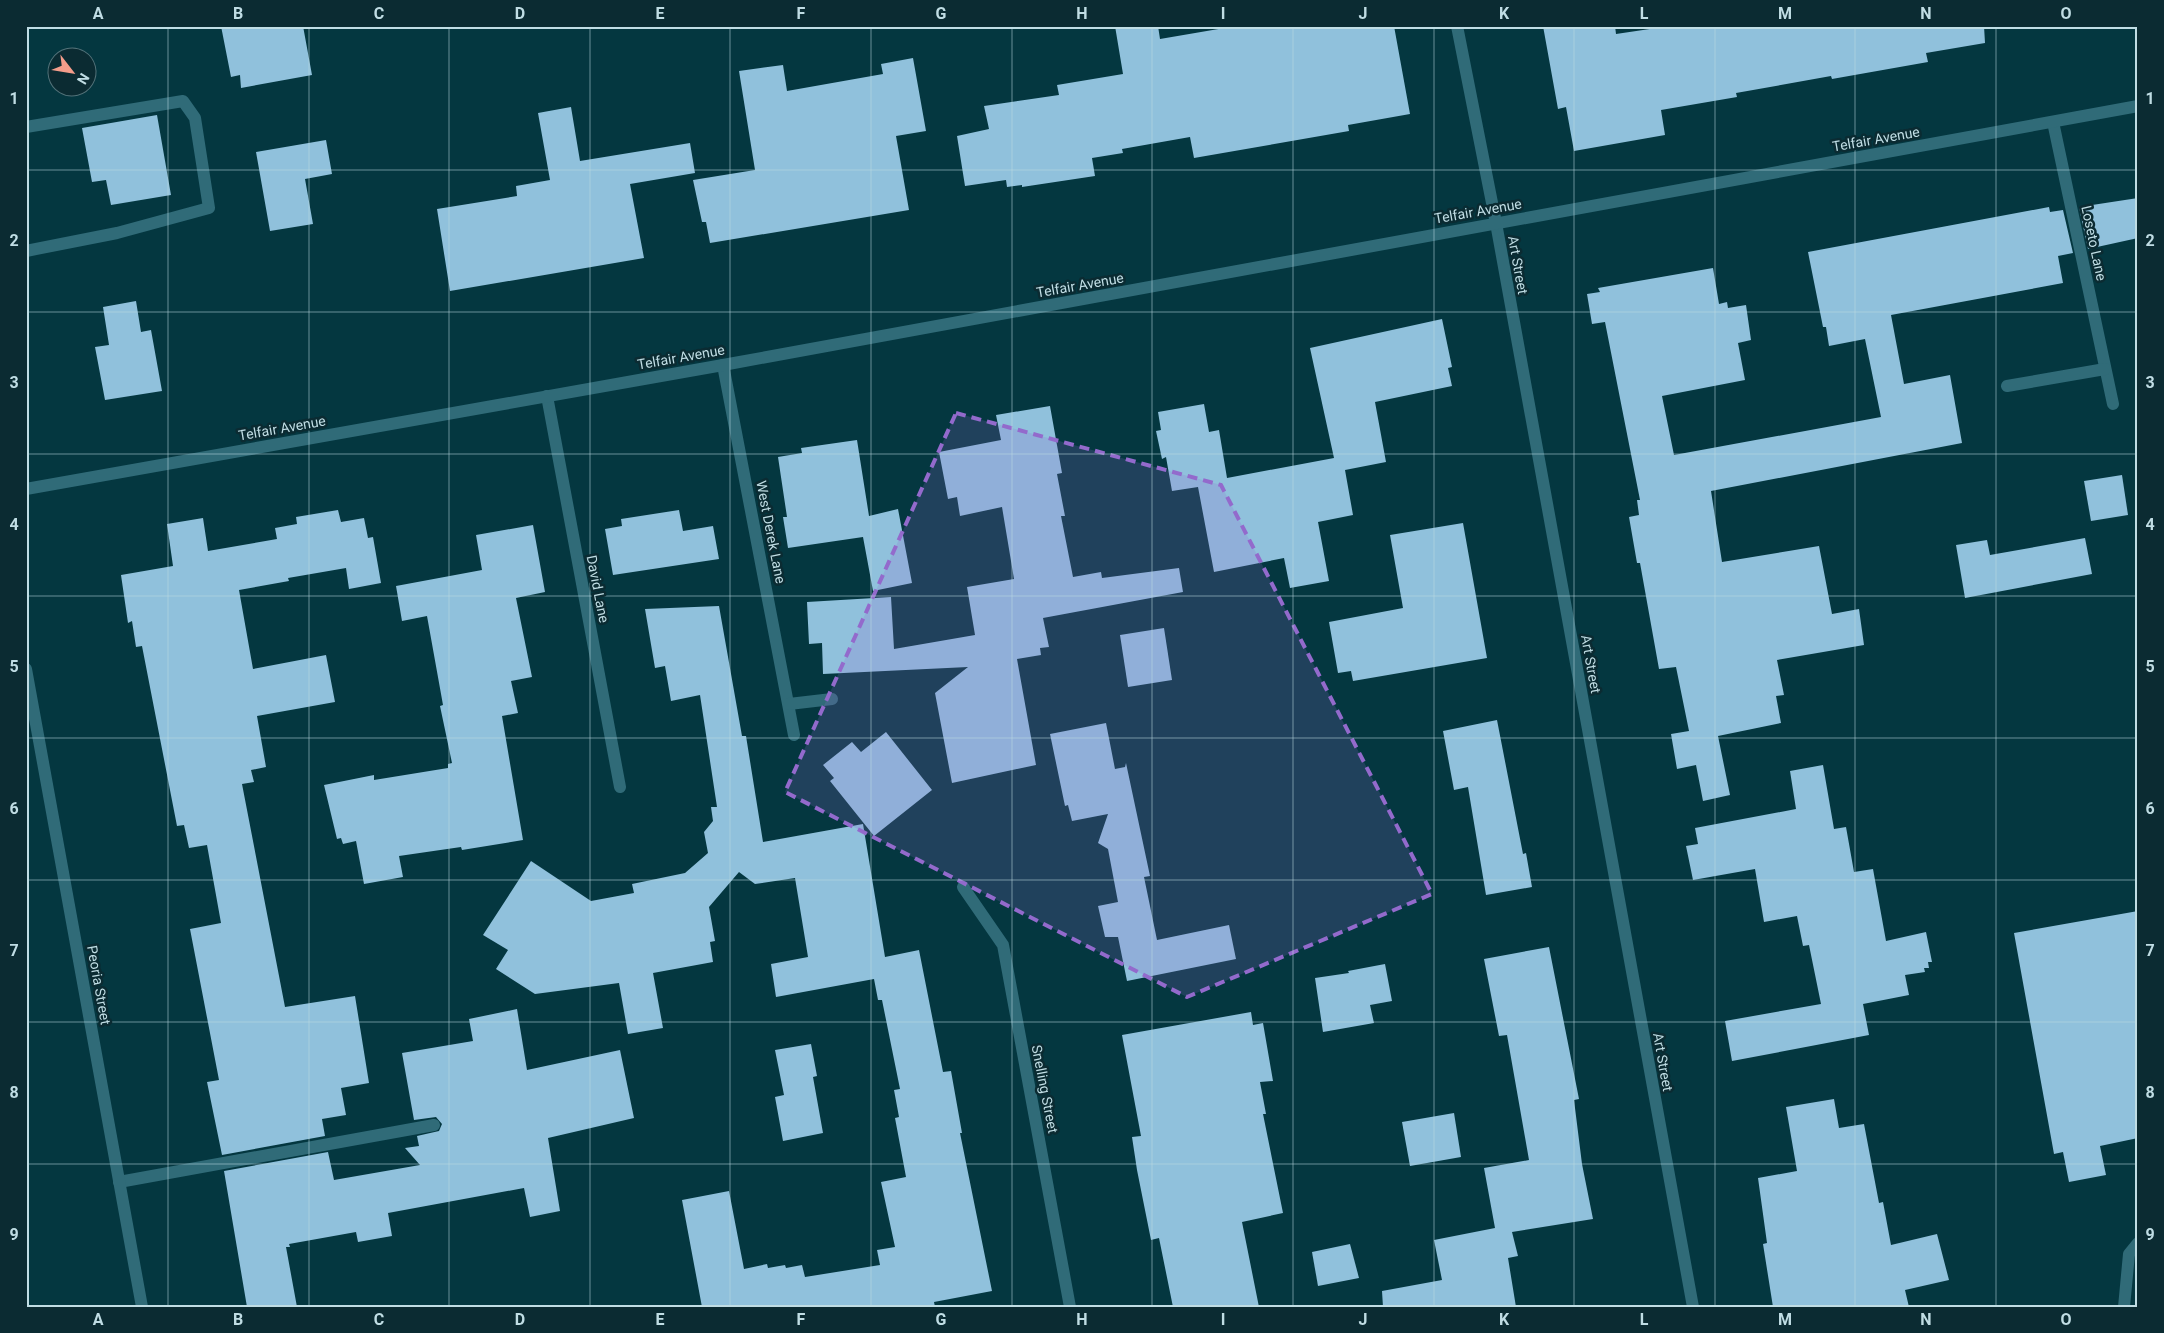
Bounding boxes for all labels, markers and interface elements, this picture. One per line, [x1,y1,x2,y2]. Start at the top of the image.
text: A [93,4,104,23]
text: B [233,4,243,23]
text: C [374,4,384,23]
text: D [515,4,525,23]
text: E [656,4,665,23]
text: F [797,4,806,23]
text: G [936,4,947,23]
text: H [1076,4,1088,23]
text: I [1221,4,1225,23]
text: J [1359,4,1367,23]
text: K [1499,4,1510,23]
text: L [1640,4,1649,23]
text: M [1778,4,1792,23]
text: N [1920,4,1932,23]
text: O [2060,4,2072,23]
north arrow [48,48,98,98]
text: N [74,70,93,87]
text: 1 [9,89,19,108]
text: 1 [2145,89,2155,108]
street label: Telfair Avenue [1831,123,1921,155]
street label: Telfair Avenue [1433,195,1523,227]
street label: Loseto Lane [2078,204,2110,282]
text: 2 [9,231,19,250]
text: 2 [2145,231,2155,250]
street label: Art Street [1505,234,1531,296]
street label: Telfair Avenue [1035,269,1125,301]
street label: Telfair Avenue [636,341,726,373]
text: 3 [9,373,19,392]
text: 3 [2145,373,2155,392]
street label: Telfair Avenue [237,412,327,444]
street label: West Derek Lane [753,479,789,585]
text: 4 [9,515,19,534]
text: 4 [2145,515,2155,534]
street label: David Lane [584,554,612,624]
street label: Art Street [1578,633,1604,695]
text: 5 [9,657,19,676]
text: 5 [2145,657,2155,676]
text: 6 [9,799,19,818]
text: 6 [2145,799,2155,818]
text: 7 [9,941,19,960]
text: 7 [2145,941,2155,960]
street label: Peoria Street [84,944,114,1026]
street label: Art Street [1650,1031,1676,1093]
street label: Snelling Street [1029,1043,1061,1135]
text: 8 [9,1083,19,1102]
text: 8 [2145,1083,2155,1102]
text: 9 [9,1225,19,1244]
text: 9 [2145,1225,2155,1244]
text: A [93,1310,104,1329]
text: B [233,1310,243,1329]
text: C [374,1310,384,1329]
text: D [515,1310,525,1329]
text: E [656,1310,665,1329]
text: F [797,1310,806,1329]
text: G [936,1310,947,1329]
text: H [1076,1310,1088,1329]
text: I [1221,1310,1225,1329]
text: J [1359,1310,1367,1329]
text: K [1499,1310,1510,1329]
text: L [1640,1310,1649,1329]
text: M [1778,1310,1792,1329]
text: N [1920,1310,1932,1329]
text: O [2060,1310,2072,1329]

